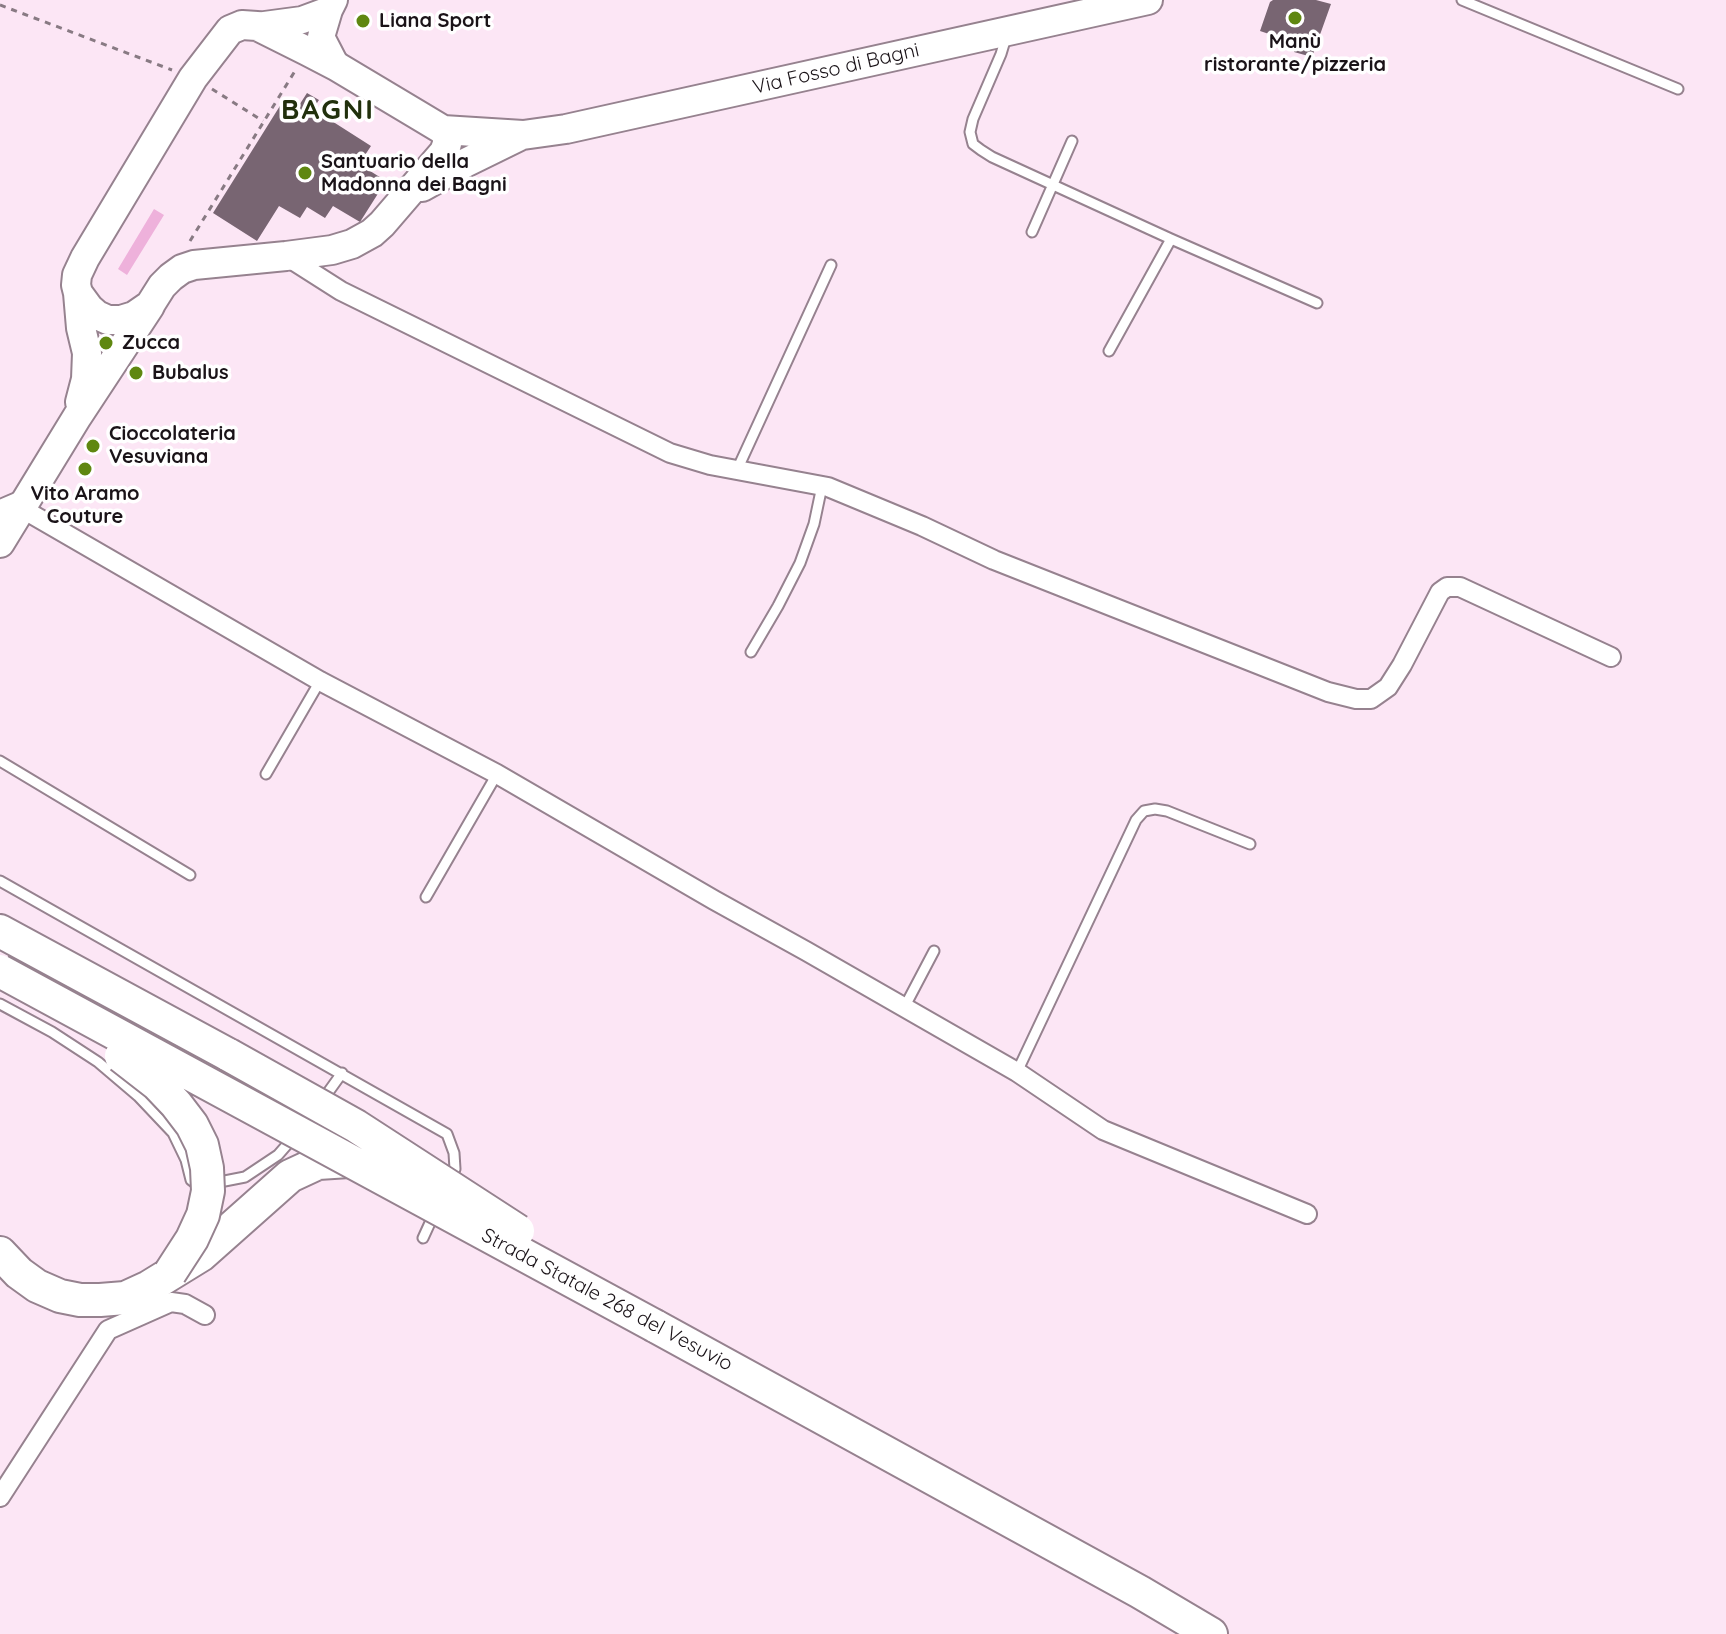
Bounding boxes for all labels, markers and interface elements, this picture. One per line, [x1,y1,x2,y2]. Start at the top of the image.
place label: Liana Sport [379,9,491,33]
marker: Manù ristorante/pizzeria [1286,9,1304,27]
marker: Liana Sport [354,12,372,30]
place label: Manù ristorante/pizzeria [1204,30,1386,77]
street label: Via Fosso di Bagni [751,38,921,100]
district label: BAGNI [281,94,375,128]
place label: Santuario della Madonna dei Bagni [321,150,507,197]
marker: Santuario della Madonna dei Bagni [296,164,314,182]
place label: Zucca [122,331,180,355]
marker: Zucca [97,334,115,352]
place label: Bubalus [152,361,229,385]
marker: Bubalus [127,364,145,382]
place label: Cioccolateria Vesuviana [109,422,236,469]
marker: Cioccolateria Vesuviana [84,437,102,455]
marker: Vito Aramo Couture [76,460,94,478]
place label: Vito Aramo Couture [30,482,140,529]
street label: Strada Statale 268 del Vesuvio [477,1223,737,1377]

